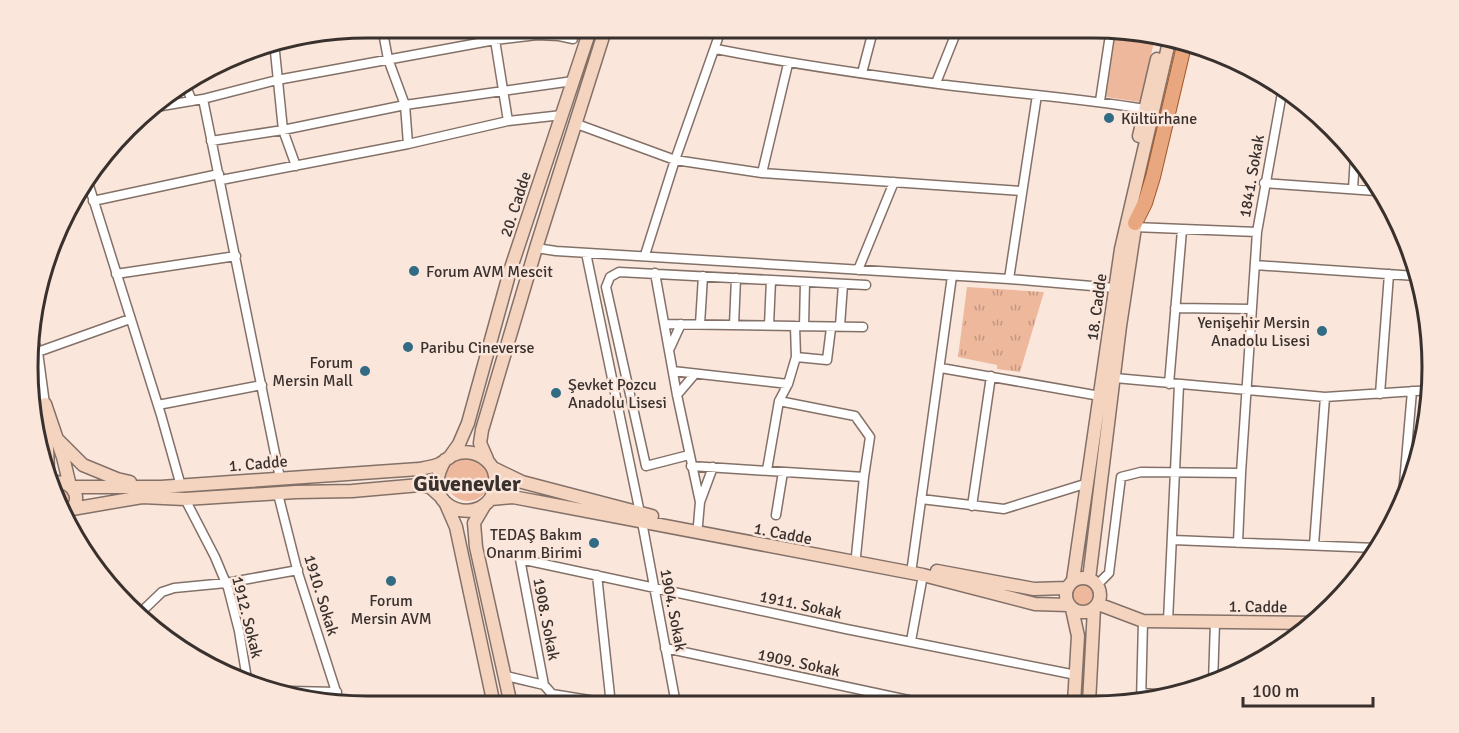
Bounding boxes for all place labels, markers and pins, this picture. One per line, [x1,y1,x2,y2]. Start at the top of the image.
place label: Kültürhane [1121,109,1197,129]
marker: Kültürhane [1102,111,1116,125]
place label: Forum AVM Mescit [426,262,553,282]
marker: Forum AVM Mescit [407,264,421,278]
place label: Yenişehir Mersin Anadolu Lisesi [1197,313,1310,351]
marker: Yenişehir Mersin Anadolu Lisesi [1315,324,1329,338]
place label: Paribu Cineverse [420,338,535,358]
marker: Paribu Cineverse [401,340,415,354]
place label: Forum Mersin Mall [272,353,353,391]
marker: Forum Mersin Mall [358,364,372,378]
place label: Şevket Pozcu Anadolu Lisesi [568,375,667,413]
marker: Şevket Pozcu Anadolu Lisesi [549,386,563,400]
place label: TEDAŞ Bakım Onarım Birimi [486,525,582,563]
marker: TEDAŞ Bakım Onarım Birimi [587,536,601,550]
marker: Forum Mersin AVM [384,574,398,588]
place label: Forum Mersin AVM [350,591,432,629]

